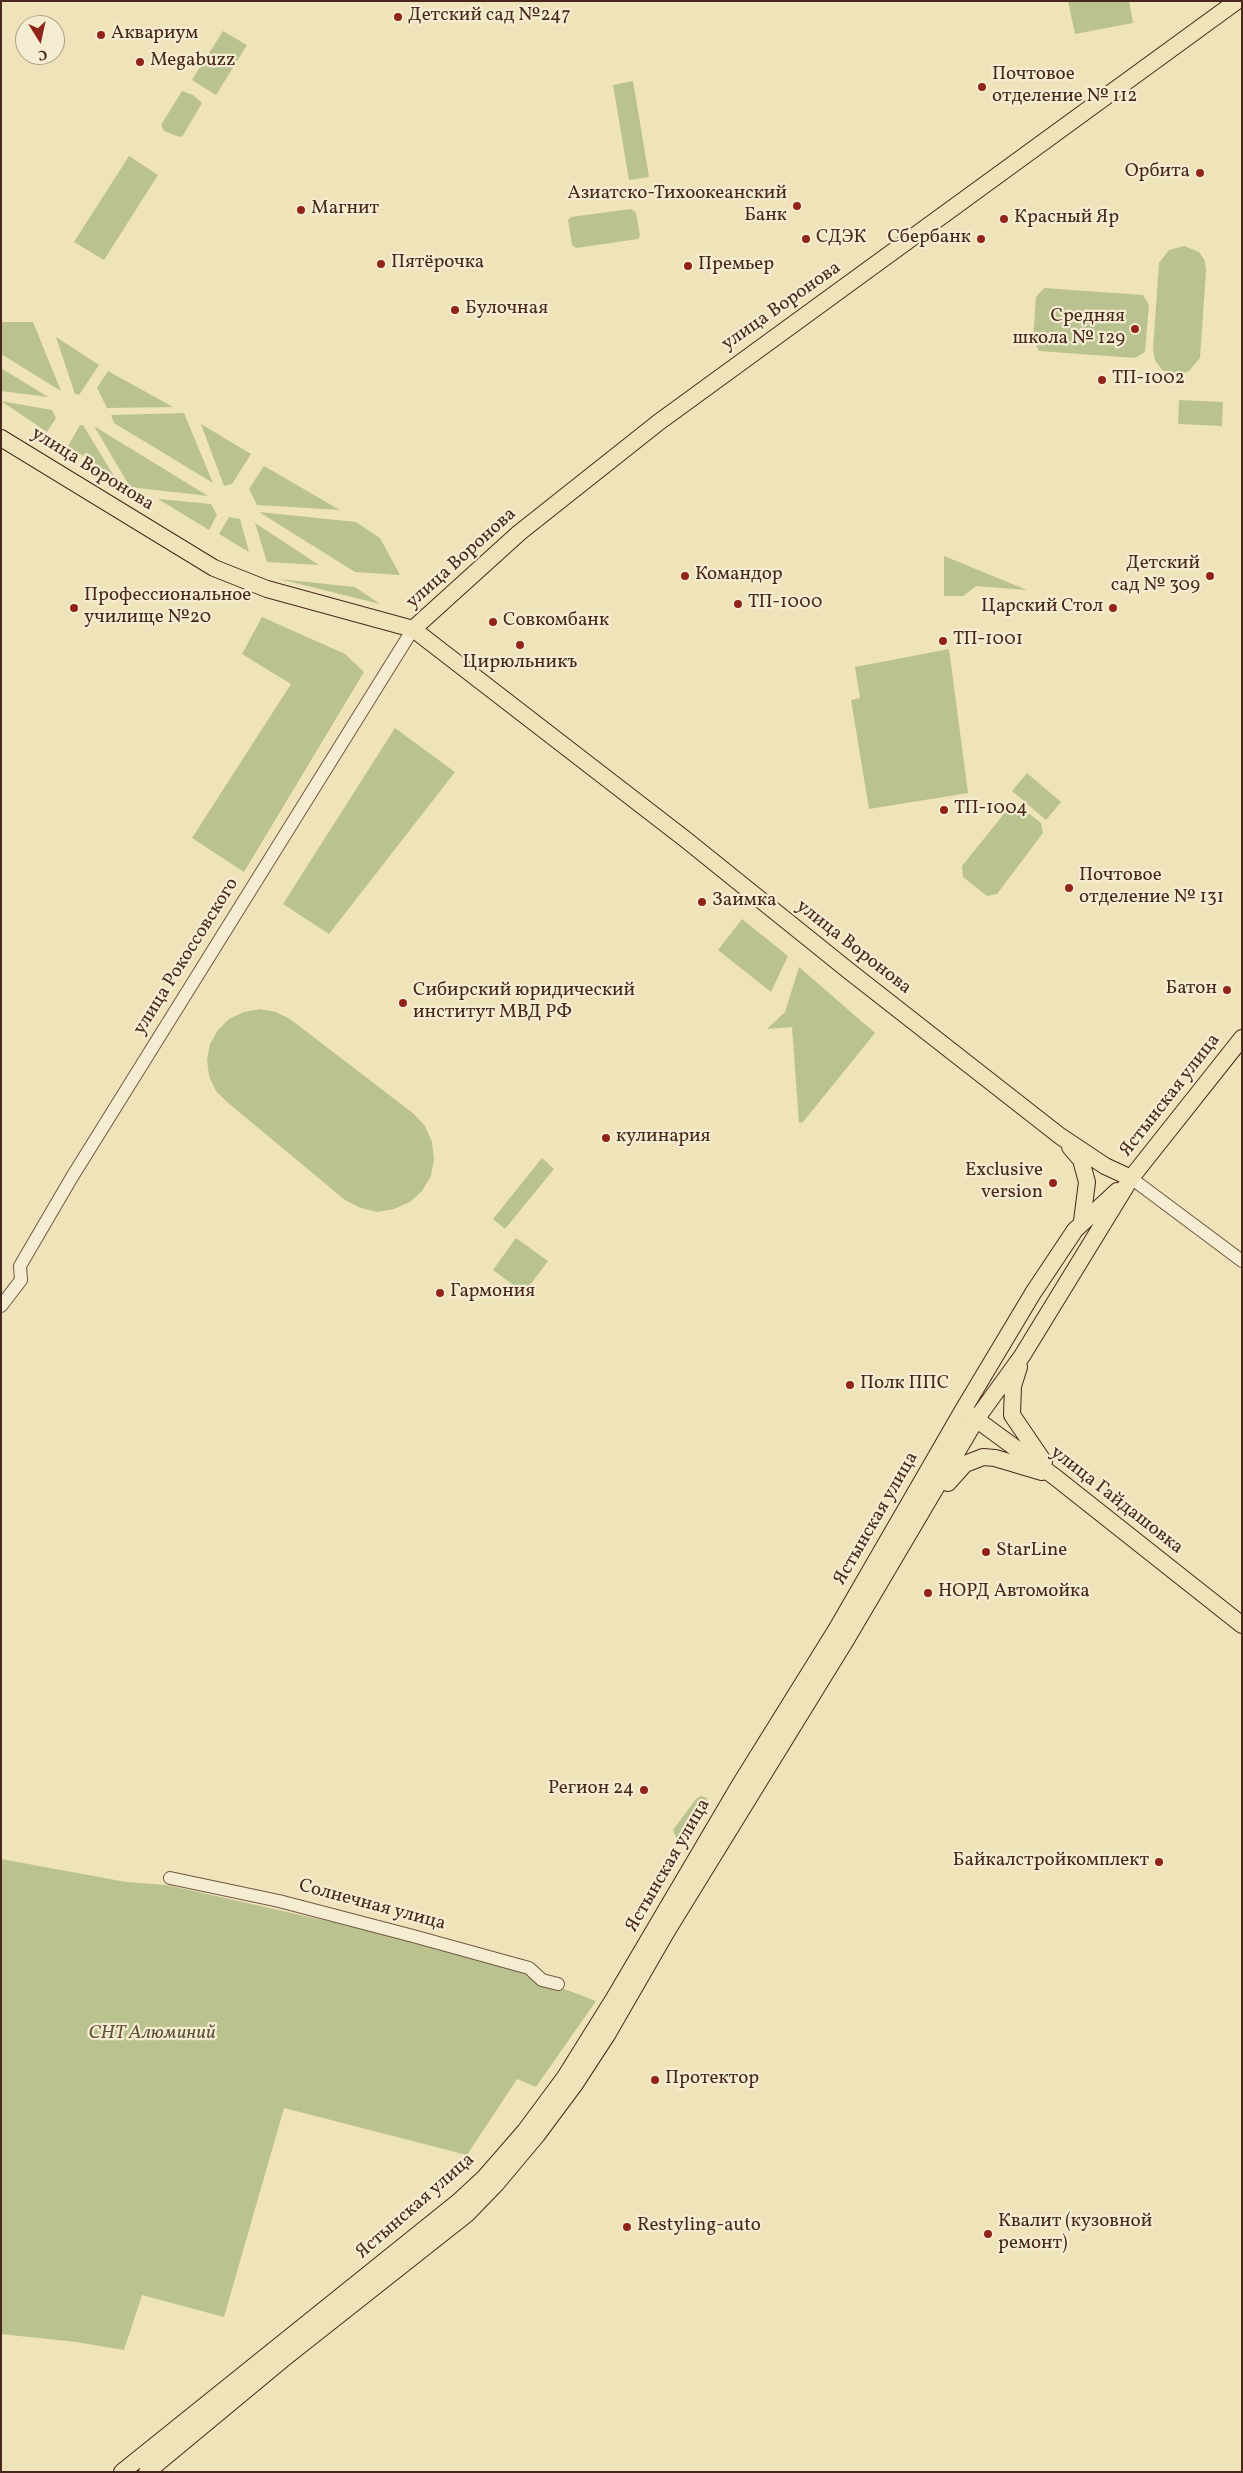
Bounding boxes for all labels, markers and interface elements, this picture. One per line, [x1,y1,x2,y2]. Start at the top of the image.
place label: Детский сад №247 [408,6,571,28]
marker: Детский сад №247 [392,11,404,23]
north arrow [15,15,65,65]
place label: Аквариум [111,24,198,46]
marker: Аквариум [95,29,107,41]
text: С [36,44,49,64]
place label: Megabuzz [150,51,236,73]
marker: Megabuzz [134,56,146,68]
place label: Почтовое отделение № 112 [992,65,1138,109]
marker: Почтовое отделение № 112 [976,81,988,93]
place label: Орбита [1125,162,1190,184]
marker: Орбита [1194,167,1206,179]
place label: Азиатско-Тихоокеанский Банк [568,184,787,228]
place label: Магнит [311,199,379,221]
marker: Азиатско-Тихоокеанский Банк [791,200,803,212]
marker: Магнит [295,204,307,216]
place label: Красный Яр [1014,208,1119,230]
marker: Красный Яр [998,213,1010,225]
place label: СДЭК [816,228,866,250]
place label: Сбербанк [887,228,971,250]
marker: СДЭК [800,233,812,245]
marker: Сбербанк [975,233,987,245]
place label: Пятёрочка [391,253,484,275]
place label: Премьер [698,255,774,277]
street label: улица Воронова [718,257,846,357]
marker: Пятёрочка [375,258,387,270]
marker: Премьер [682,260,694,272]
place label: Булочная [465,299,548,321]
marker: Булочная [449,304,461,316]
place label: Средняя школа № 129 [1012,307,1125,351]
marker: Средняя школа № 129 [1129,323,1141,335]
place label: ТП-1002 [1112,369,1185,391]
marker: ТП-1002 [1096,374,1108,386]
street label: улица Воронова [26,423,158,517]
street label: улица Воронова [402,504,522,614]
place label: Детский сад № 309 [1111,554,1200,598]
place label: Командор [695,565,783,587]
marker: Командор [679,570,691,582]
marker: Детский сад № 309 [1204,570,1216,582]
place label: Профессиональное училище №20 [84,586,251,630]
place label: ТП-1000 [748,593,822,615]
place label: Царский Стол [981,597,1103,619]
marker: ТП-1000 [732,598,744,610]
marker: Профессиональное училище №20 [68,602,80,614]
marker: Царский Стол [1107,602,1119,614]
place label: Совкомбанк [503,611,609,633]
marker: Совкомбанк [487,616,499,628]
place label: ТП-1001 [953,630,1023,652]
marker: ТП-1001 [937,635,949,647]
marker: Цирюльникъ [514,639,526,651]
place label: Цирюльникъ [463,653,577,675]
place label: ТП-1004 [954,799,1028,821]
marker: ТП-1004 [938,804,950,816]
place label: Почтовое отделение № 131 [1079,866,1224,910]
street label: улица Рокоссовского [129,874,245,1040]
marker: Почтовое отделение № 131 [1063,882,1075,894]
place label: Заимка [712,891,776,913]
marker: Заимка [696,896,708,908]
street label: улица Воронова [791,896,915,1000]
place label: Батон [1165,979,1217,1001]
place label: Сибирский юридический институт МВД РФ [413,981,635,1025]
marker: Батон [1221,984,1233,996]
marker: Сибирский юридический институт МВД РФ [397,997,409,1009]
street label: Ястынская улица [1116,1030,1226,1162]
place label: кулинария [616,1127,711,1149]
marker: кулинария [600,1132,612,1144]
place label: Exclusive version [965,1161,1043,1205]
marker: Exclusive version [1047,1177,1059,1189]
place label: Гармония [450,1282,535,1304]
marker: Гармония [434,1287,446,1299]
place label: Полк ППС [860,1374,949,1396]
marker: Полк ППС [844,1379,856,1391]
street label: улица Гайдашовка [1045,1442,1187,1560]
street label: Ястынская улица [830,1448,924,1590]
place label: StarLine [996,1541,1067,1563]
marker: StarLine [980,1546,992,1558]
place label: НОРД Автомойка [938,1582,1090,1604]
marker: НОРД Автомойка [922,1587,934,1599]
place label: Регион 24 [548,1779,634,1801]
marker: Регион 24 [638,1784,650,1796]
street label: Ястынская улица [622,1795,716,1937]
place label: Байкалстройкомплект [953,1851,1149,1873]
marker: Байкалстройкомплект [1153,1856,1165,1868]
street label: Солнечная улица [296,1875,448,1937]
park label: СНТ Алюминий [88,2024,216,2046]
place label: Протектор [665,2069,759,2091]
marker: Протектор [649,2074,661,2086]
street label: Ястынская улица [352,2149,480,2265]
place label: Квалит (кузовной ремонт) [998,2212,1152,2256]
place label: Restyling-auto [637,2216,761,2238]
marker: Restyling-auto [621,2221,633,2233]
marker: Квалит (кузовной ремонт) [982,2228,994,2240]

